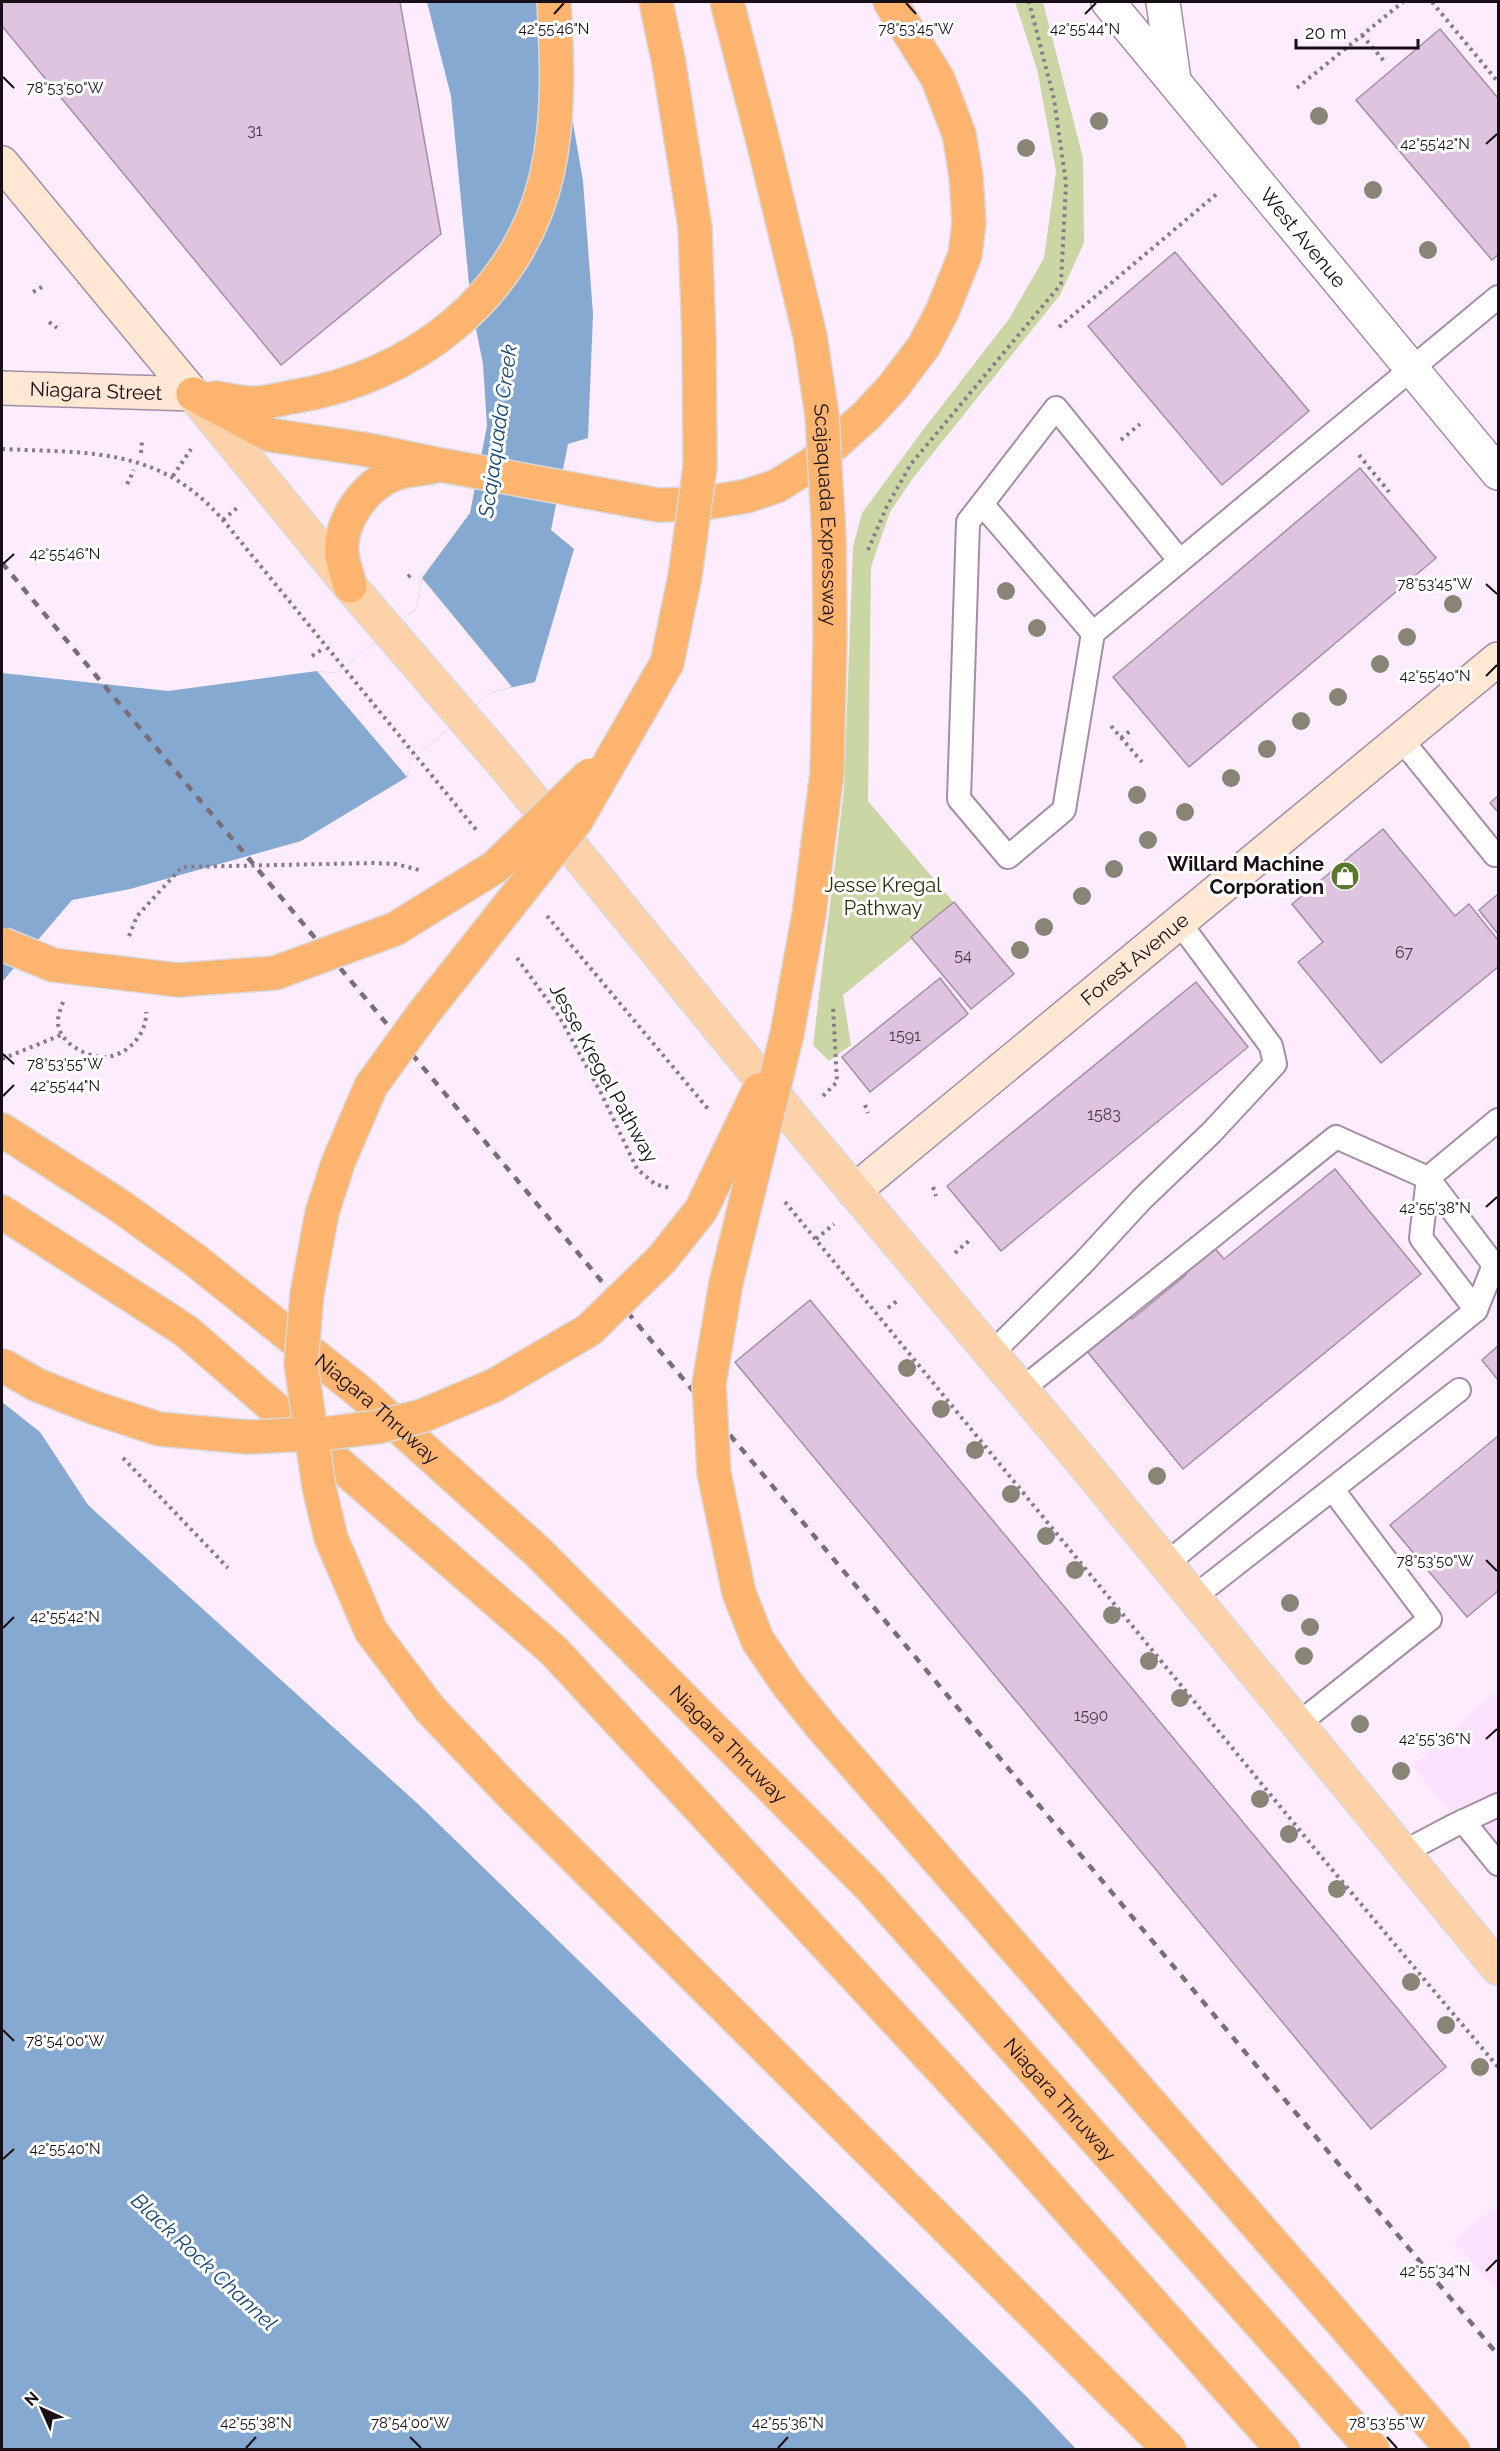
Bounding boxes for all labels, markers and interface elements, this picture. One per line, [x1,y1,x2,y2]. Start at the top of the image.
scale bar [1296,12,1418,50]
text: 42°55'46"N [519,20,589,38]
text: 78°53'45"W [879,20,954,38]
text: 42°55'44"N [1050,20,1120,38]
text: 20 m [1305,22,1347,43]
text: 78°53'50"W [27,79,104,97]
house number: 31 [247,121,263,140]
text: 42°55'42"N [1400,135,1470,153]
street label: West Avenue [1255,183,1352,293]
water label: Scajaquada Creek [473,343,522,520]
street label: Niagara Street [29,377,163,405]
street label: Scajaquada Expressway [808,402,842,626]
text: 42°55'46"N [30,545,100,563]
text: 78°53'45"W [1398,575,1473,593]
text: 42°55'40"N [1400,667,1470,685]
place label: Willard Machine Corporation [1167,852,1324,899]
shop icon: Willard Machine Corporation [1329,860,1361,892]
park label: Jesse Kregal Pathway [824,873,942,920]
street label: Forest Avenue [1076,908,1194,1011]
house number: 67 [1395,943,1414,962]
house number: 54 [954,946,972,965]
street label: Jesse Kregel Pathway [545,979,663,1167]
house number: 1591 [889,1026,921,1045]
text: 78°53'55"W [27,1055,103,1073]
text: 42°55'44"N [30,1077,100,1095]
house number: 1583 [1087,1105,1121,1124]
text: 42°55'38"N [1399,1199,1471,1217]
street label: Niagara Thruway [310,1349,444,1469]
text: 78°53'50"W [1397,1552,1474,1570]
text: 42°55'42"N [30,1608,100,1626]
street label: Niagara Thruway [665,1680,792,1808]
house number: 1590 [1074,1706,1108,1725]
text: 42°55'36"N [1399,1730,1471,1748]
text: 78°54'00"W [26,2032,104,2050]
street label: Niagara Thruway [999,2033,1121,2166]
text: 42°55'40"N [30,2140,100,2158]
water label: Black Rock Channel [126,2188,282,2336]
text: 42°55'34"N [1400,2262,1470,2280]
north arrow [12,2379,72,2439]
text: N [21,2388,43,2410]
text: 42°55'38"N [220,2414,292,2432]
text: 78°54'00"W [371,2414,449,2432]
text: 42°55'36"N [752,2414,824,2432]
text: 78°53'55"W [1349,2414,1425,2432]

